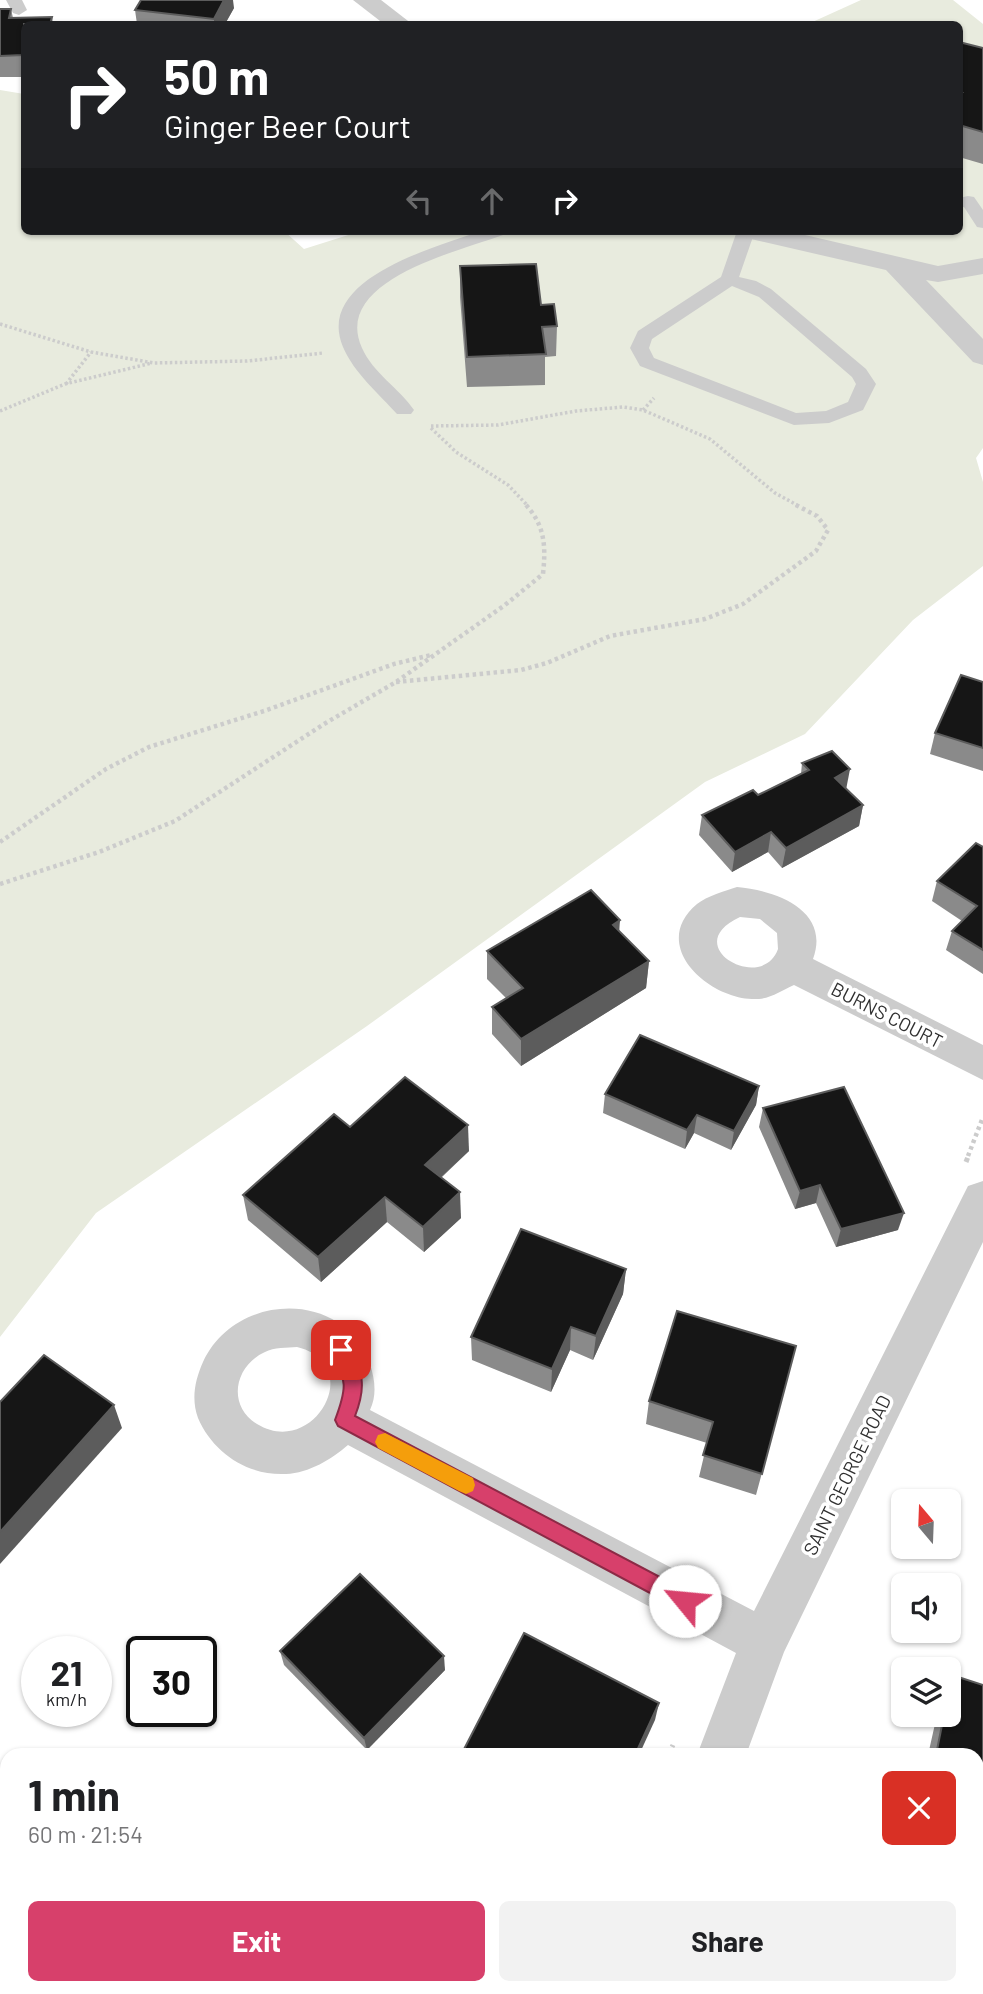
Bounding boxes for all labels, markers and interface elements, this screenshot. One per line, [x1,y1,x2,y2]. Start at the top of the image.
text: 50 m [164,46,269,105]
icon: right [49,49,140,140]
text: Ginger Beer Court [164,106,411,144]
icon: left [400,182,438,220]
icon: ahead [473,182,511,220]
icon: right [546,182,584,220]
street label: BURNS COURT [828,977,947,1052]
pin [311,1320,371,1380]
icon: arrive [322,1331,360,1369]
street label: SAINT GEORGE ROAD [798,1391,895,1559]
north arrow [891,1489,961,1559]
map controls [891,1489,961,1727]
position arrow [648,1564,722,1638]
button: sound [891,1573,961,1643]
speed limit sign: 30 [126,1636,217,1727]
text: 21 [51,1651,82,1693]
button: layers [891,1657,961,1727]
text: km/h [46,1688,87,1710]
text: 1 min [28,1769,120,1819]
button: close [882,1771,956,1845]
text: 60 m · 21:54 [28,1820,143,1848]
button: Exit [28,1901,485,1981]
button: Share [499,1901,956,1981]

